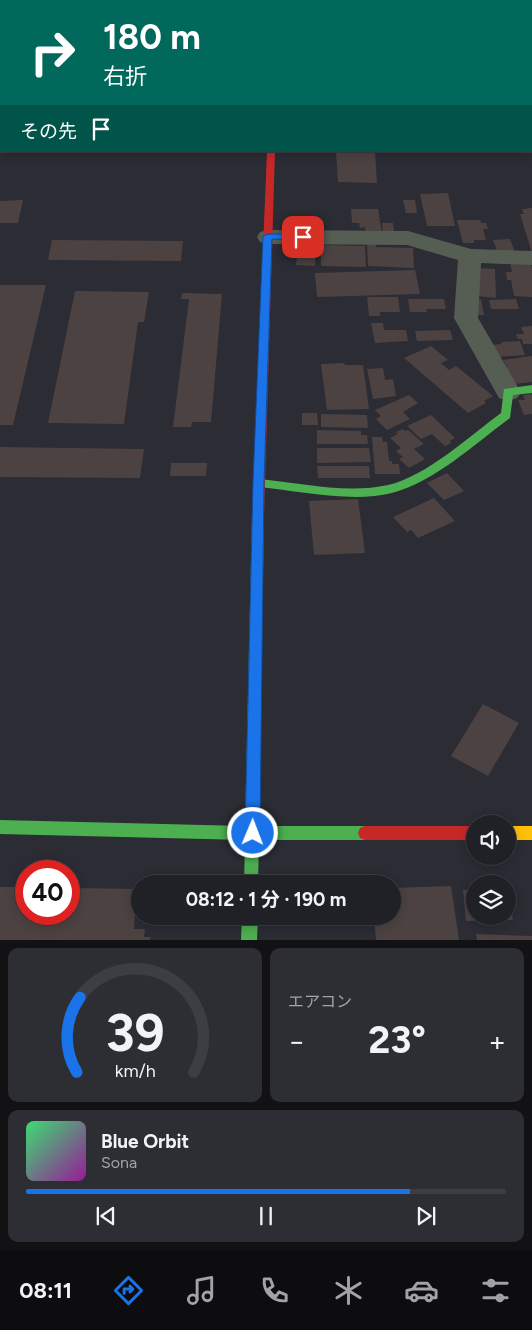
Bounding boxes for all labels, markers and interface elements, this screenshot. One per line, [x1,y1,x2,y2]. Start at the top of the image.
text: 180 m [103,16,201,58]
icon: right [20,20,85,85]
text: 右折 [103,63,147,90]
icon: arrive [87,115,115,143]
text: その先 [20,120,77,143]
pin [282,216,324,258]
icon: arrive [289,223,317,251]
position arrow [226,806,278,858]
map controls [466,815,516,925]
button: sound [466,815,516,865]
speed limit sign: 40 [15,860,80,925]
button: layers [466,875,516,925]
text: 08:12 · 1 分 · 190 m [186,888,346,911]
text: エアコン [288,992,352,1011]
text: 39 [105,1002,165,1064]
text: 23° [368,1017,426,1063]
text: − [288,1024,305,1058]
text: + [489,1024,506,1058]
text: km/h [115,1060,155,1081]
text: Blue Orbit [101,1130,189,1153]
text: Sona [101,1153,137,1172]
icon: previous [92,1202,120,1230]
icon: pause [252,1202,280,1230]
icon: next [412,1202,440,1230]
icon: directions [111,1273,146,1308]
icon: music [184,1273,219,1308]
icon: phone [257,1273,292,1308]
icon: climate [331,1273,366,1308]
icon: car [404,1273,439,1308]
icon: filters [478,1273,513,1308]
text: 08:11 [19,1277,72,1304]

